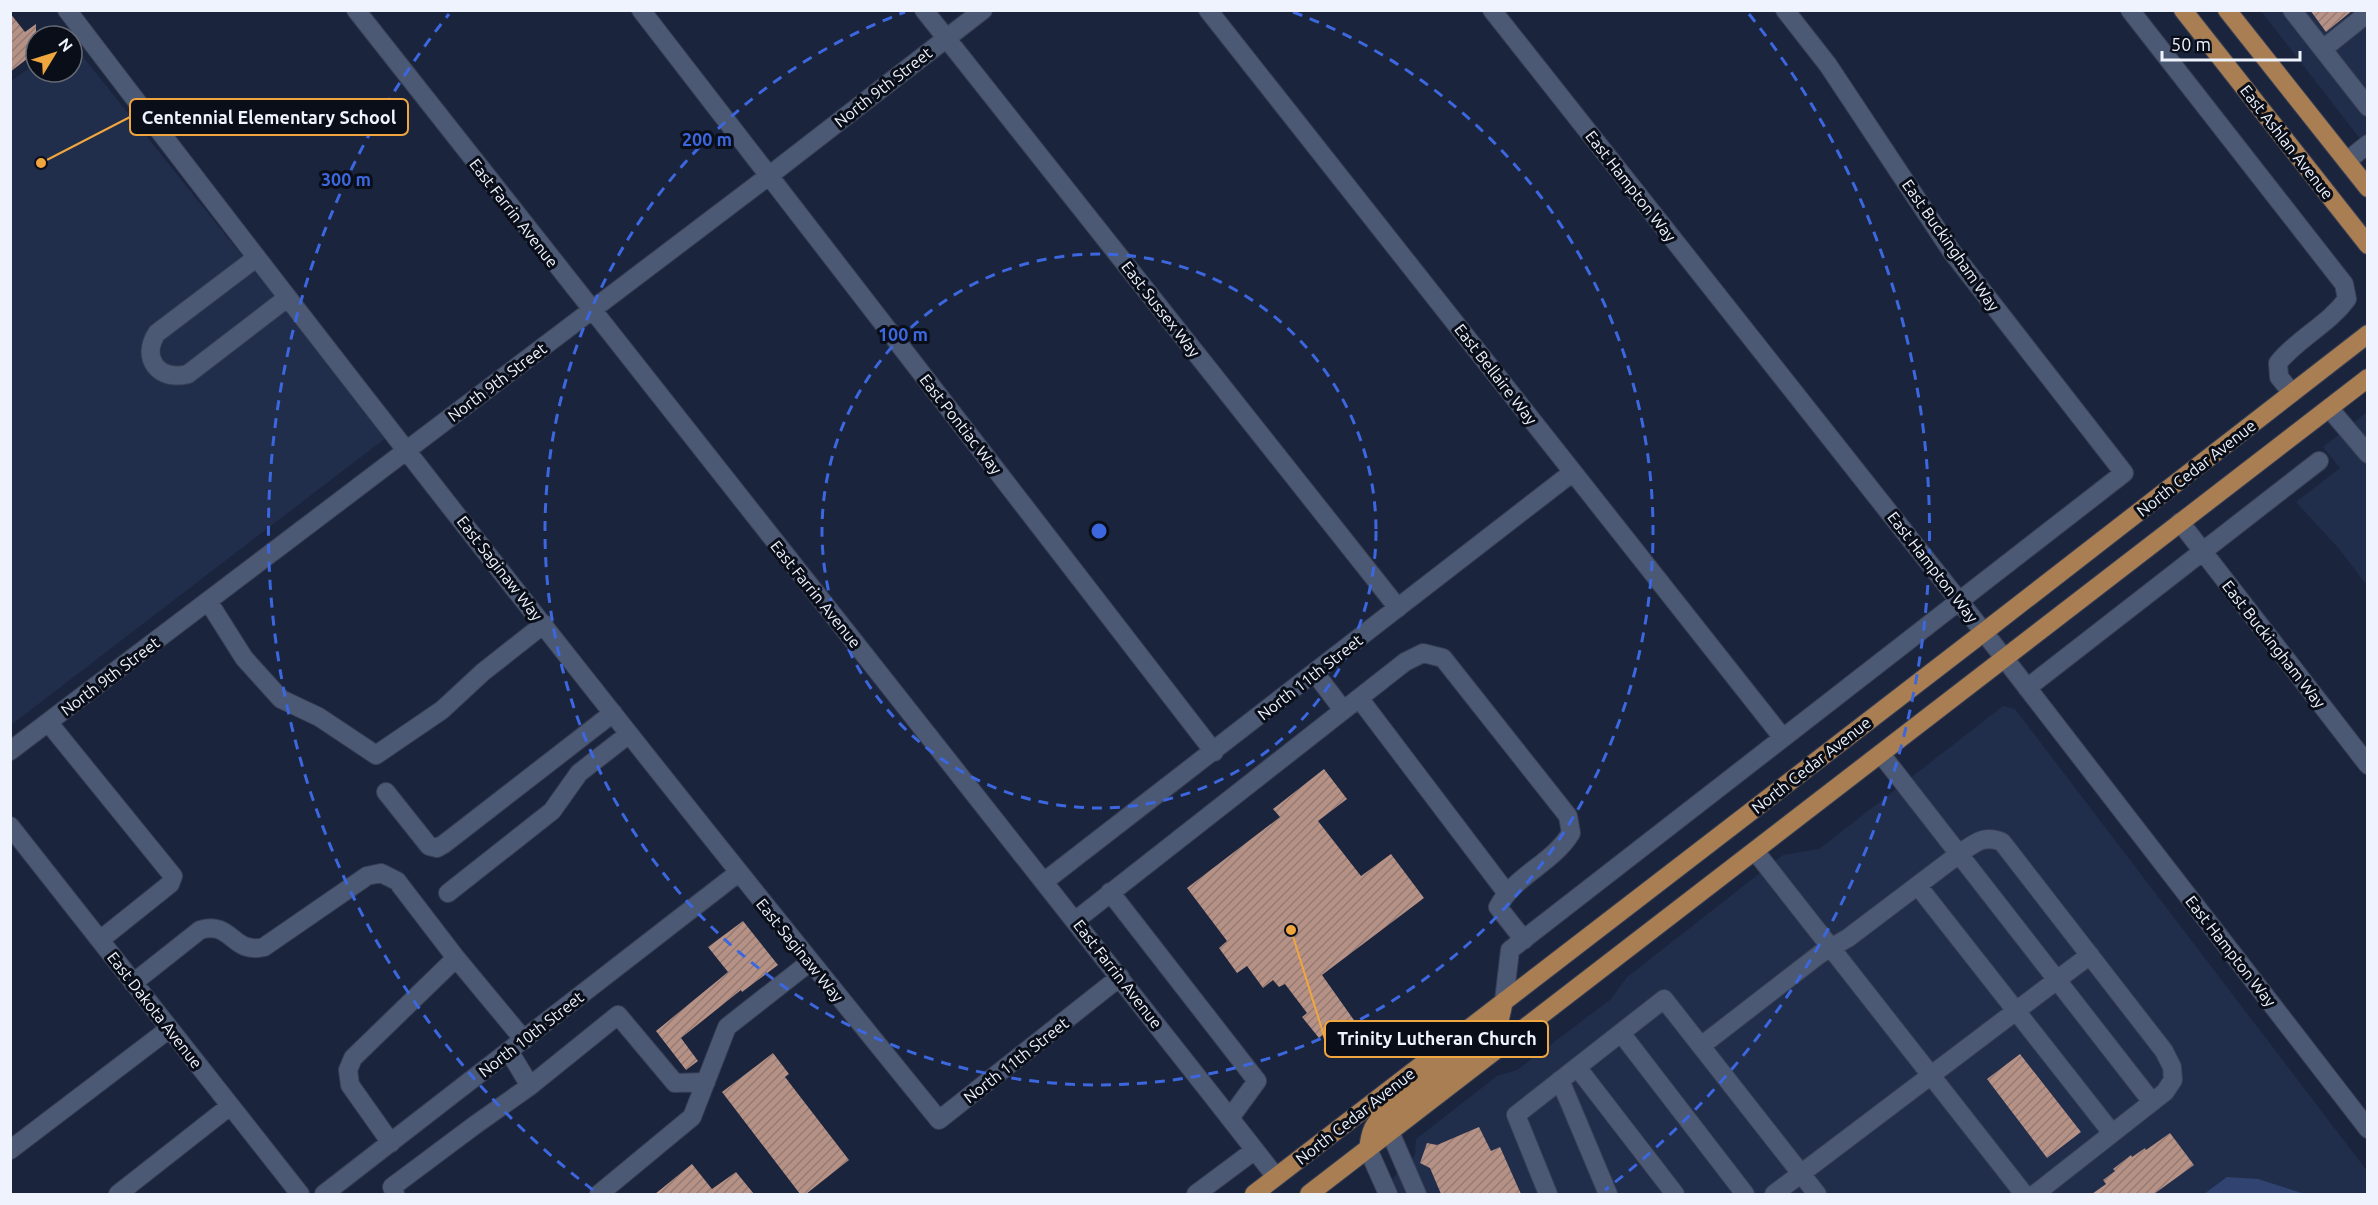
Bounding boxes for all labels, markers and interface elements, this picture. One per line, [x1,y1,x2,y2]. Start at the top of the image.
north arrow [24,24,84,84]
scale bar [2162,24,2300,62]
text: 50 m [2171,34,2211,54]
text: N [55,35,77,55]
street label: North 9th Street [831,43,936,131]
street label: East Ashlan Avenue [2237,81,2337,203]
callout: Centennial Elementary School [130,99,408,135]
text: Centennial Elementary School [142,107,397,127]
street label: East Hampton Way [1582,127,1680,245]
text: 200 m [682,129,732,149]
street label: East Farrin Avenue [466,155,562,271]
text: 300 m [321,169,371,189]
street label: East Buckingham Way [1899,176,2003,314]
street label: East Sussex Way [1118,258,1204,361]
street label: East Bellaire Way [1451,320,1541,428]
text: 100 m [878,324,928,344]
street label: North 9th Street [444,339,550,425]
street label: East Pontiac Way [916,370,1006,478]
street label: North Cedar Avenue [2133,416,2259,520]
street label: East Hampton Way [1884,508,1982,626]
street label: East Saginaw Way [454,512,547,624]
centre of rings [1089,521,1109,541]
street label: East Farrin Avenue [767,537,865,651]
street label: East Buckingham Way [2219,577,2329,711]
street label: North 11th Street [1254,630,1366,723]
street label: North 9th Street [57,633,163,719]
street label: North Cedar Avenue [1748,713,1874,817]
street label: East Hampton Way [2182,892,2280,1010]
street label: East Saginaw Way [753,895,847,1005]
street label: East Farrin Avenue [1070,916,1166,1032]
street label: East Dakota Avenue [104,948,206,1072]
street label: North 10th Street [475,987,587,1080]
street label: North 11th Street [960,1013,1072,1106]
callout: Trinity Lutheran Church [1325,1021,1548,1057]
text: Trinity Lutheran Church [1337,1028,1537,1048]
street label: North Cedar Avenue [1292,1064,1418,1168]

